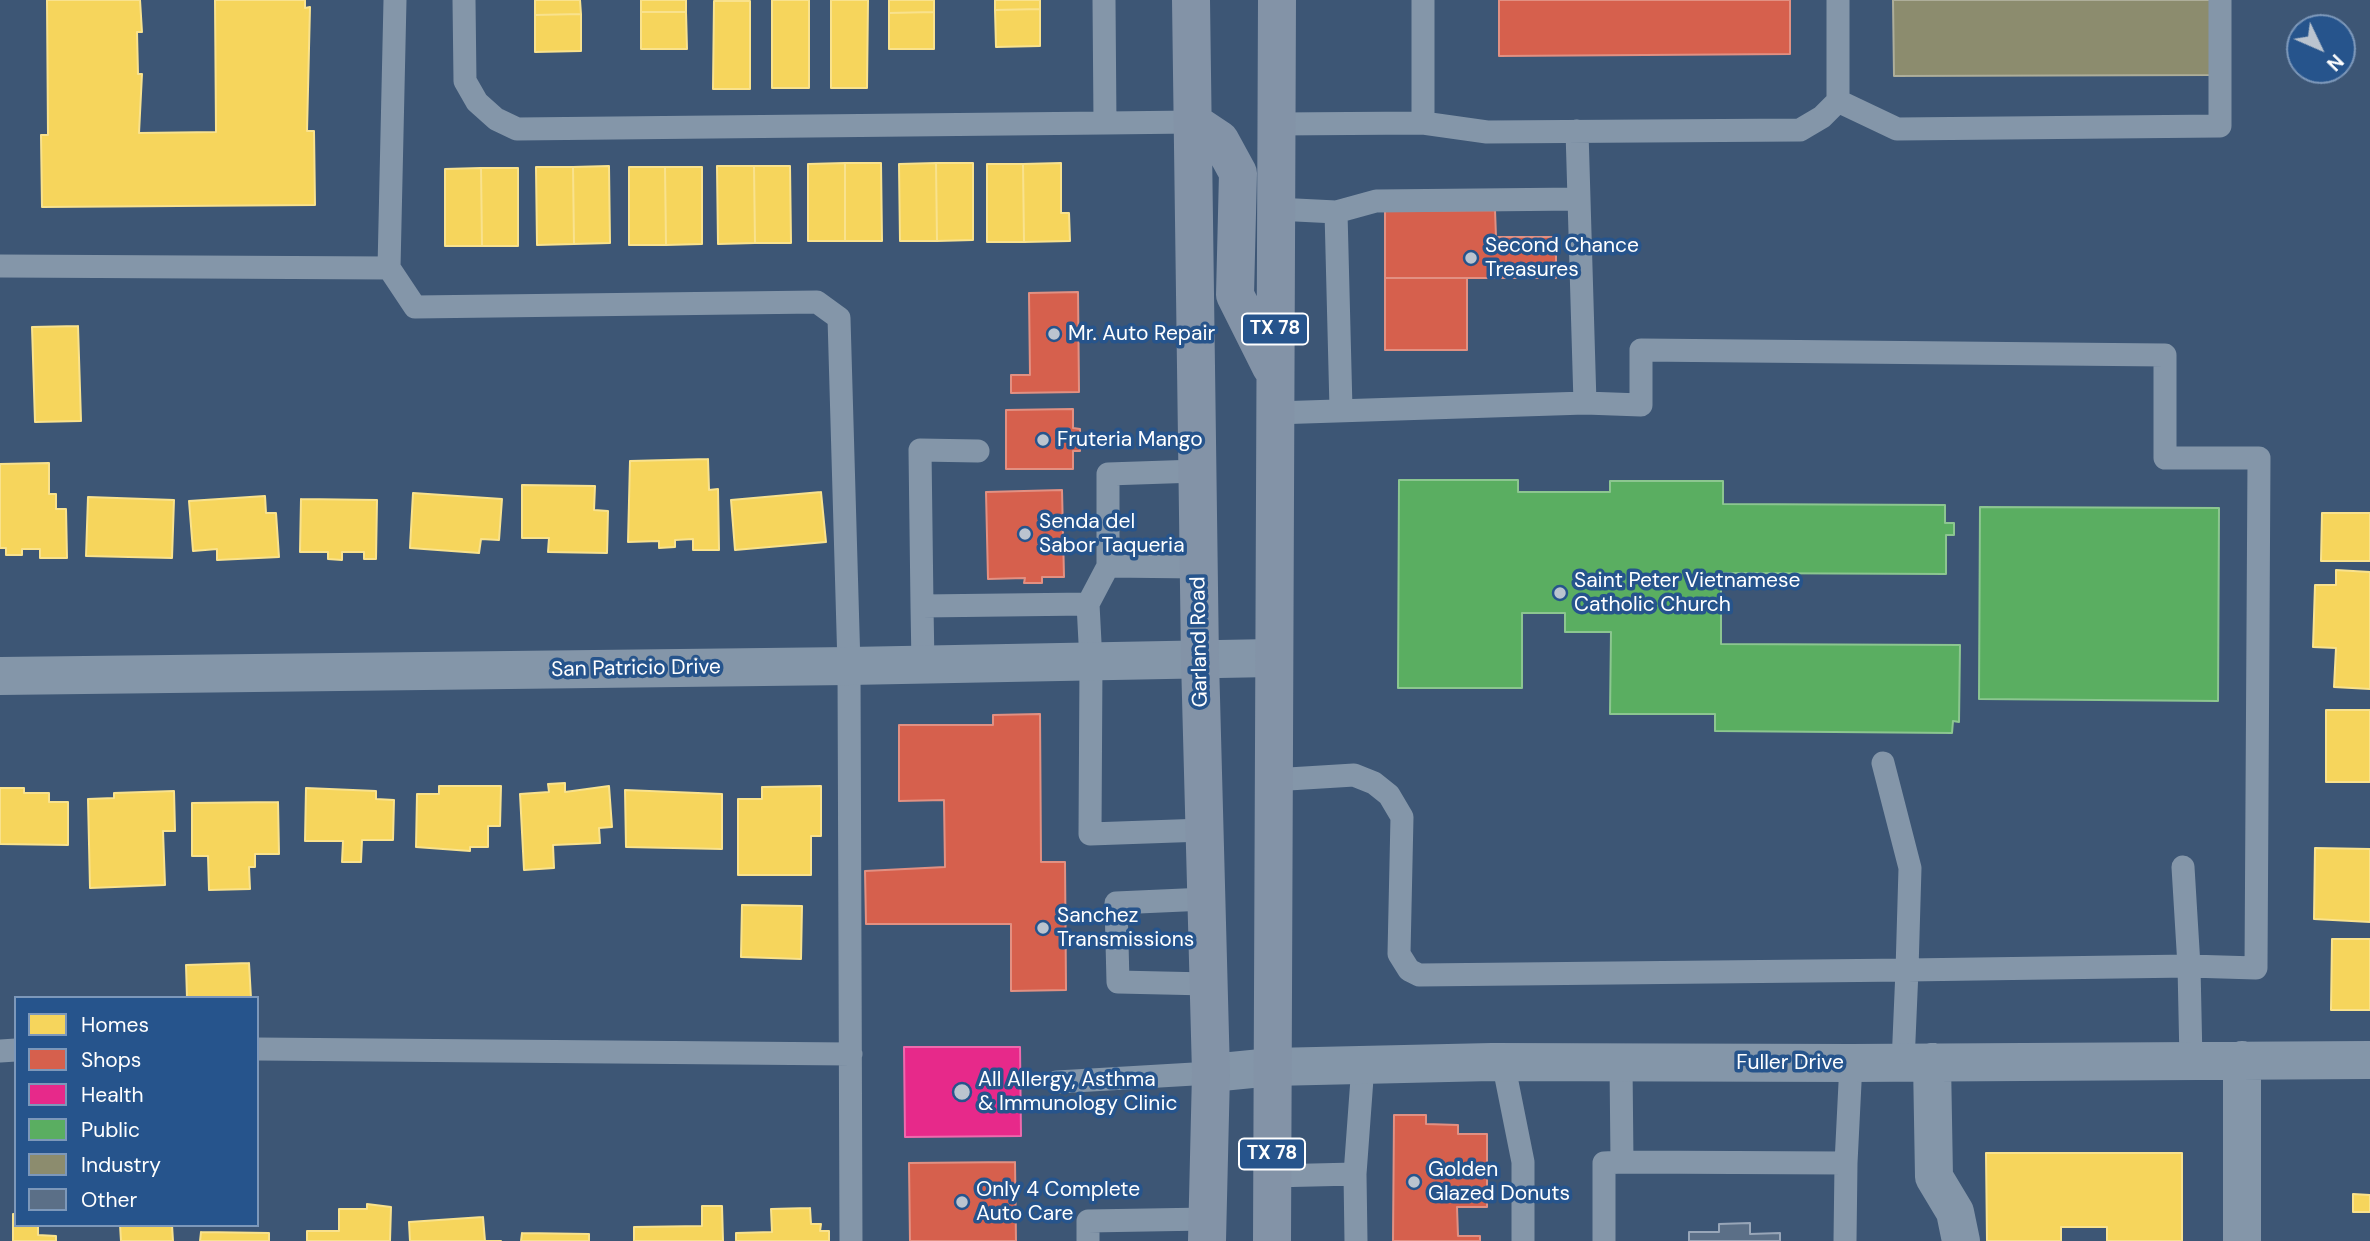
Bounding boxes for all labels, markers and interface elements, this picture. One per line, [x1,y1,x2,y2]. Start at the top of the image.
north arrow [2286,14,2356,84]
text: N [2321,49,2349,76]
place label: Second Chance Treasures [1485,233,1639,283]
marker: Second Chance Treasures [1463,250,1479,266]
road number: TX 78 [1242,314,1308,344]
place label: Mr. Auto Repair [1068,321,1215,347]
marker: Mr. Auto Repair [1046,326,1062,342]
place label: Fruteria Mango [1057,427,1203,453]
marker: Fruteria Mango [1035,432,1051,448]
place label: Senda del Sabor Taqueria [1039,509,1185,559]
marker: Senda del Sabor Taqueria [1017,526,1033,542]
place label: Saint Peter Vietnamese Catholic Church [1574,568,1800,618]
street label: Garland Road [1186,576,1214,708]
marker: Saint Peter Vietnamese Catholic Church [1552,585,1568,601]
street label: San Patricio Drive [551,655,721,683]
place label: Sanchez Transmissions [1057,903,1194,953]
marker: Sanchez Transmissions [1035,920,1051,936]
legend [14,996,259,1227]
text: Homes [81,1011,149,1039]
text: Shops [81,1046,141,1074]
street label: Fuller Drive [1736,1050,1844,1076]
place label: All Allergy, Asthma & Immunology Clinic [978,1067,1177,1117]
text: Health [81,1081,144,1109]
marker: All Allergy, Asthma & Immunology Clinic [952,1082,972,1102]
text: Public [81,1116,140,1144]
road number: TX 78 [1239,1138,1305,1170]
text: Industry [81,1151,161,1179]
place label: Golden Glazed Donuts [1428,1157,1570,1207]
marker: Golden Glazed Donuts [1406,1174,1422,1190]
place label: Only 4 Complete Auto Care [976,1177,1140,1227]
text: Other [81,1186,137,1214]
marker: Only 4 Complete Auto Care [954,1194,970,1210]

